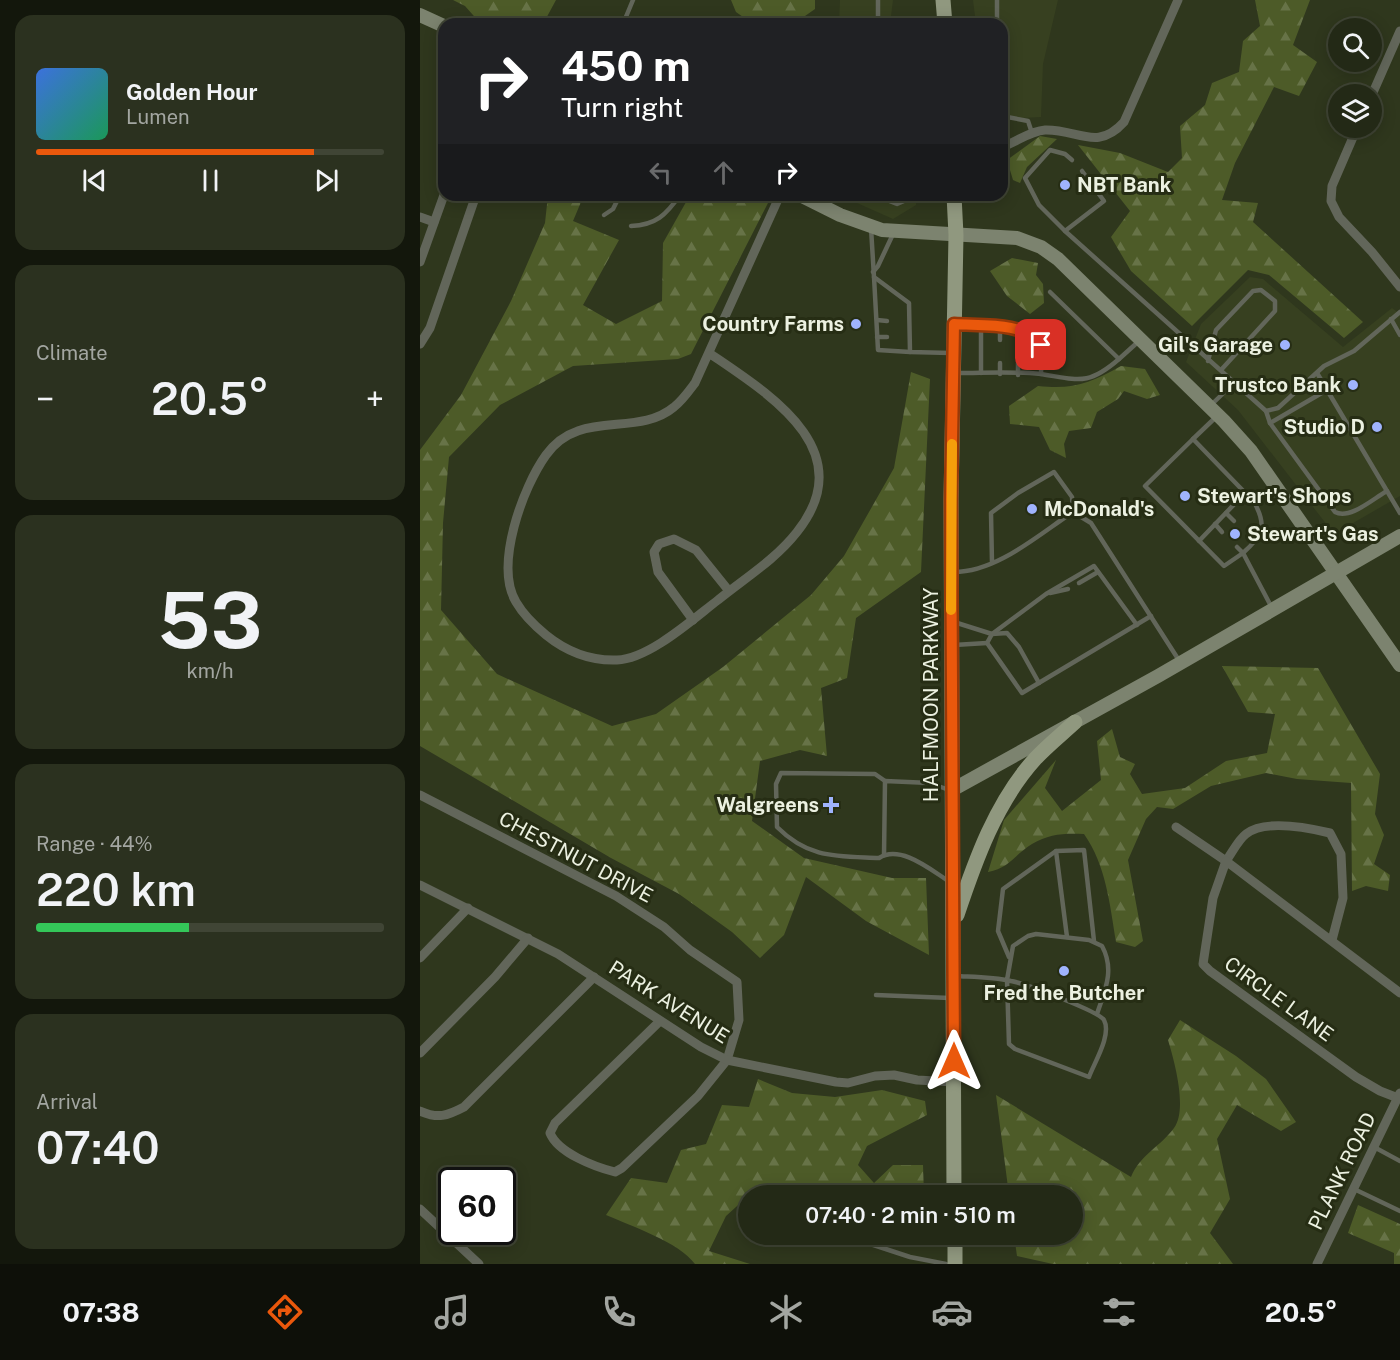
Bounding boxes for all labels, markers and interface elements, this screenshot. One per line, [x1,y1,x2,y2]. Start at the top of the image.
map controls [1328,18,1382,138]
button: search [1328,18,1382,72]
text: 450 m [561,41,691,90]
icon: right [462,42,540,120]
text: Golden Hour [126,79,257,105]
button: layers [1328,84,1382,138]
text: Turn right [561,91,684,123]
text: Lumen [126,105,190,129]
icon: left [644,156,677,189]
icon: ahead [707,156,740,189]
icon: right [770,156,803,189]
icon: previous [78,164,111,197]
icon: pause [194,164,227,197]
icon: next [310,164,343,197]
place label: NBT Bank [1077,173,1172,197]
marker: NBT Bank [1058,178,1072,192]
place label: Country Farms [702,312,844,336]
marker: Country Farms [849,317,863,331]
pin [1015,319,1066,370]
icon: arrive [1024,328,1057,361]
place label: Gil's Garage [1158,333,1273,357]
marker: Gil's Garage [1278,338,1292,352]
text: Climate [36,341,108,365]
text: 20.5° [151,372,269,425]
place label: Trustco Bank [1215,373,1341,397]
marker: Trustco Bank [1346,378,1360,392]
text: − [36,380,54,418]
text: + [366,380,384,418]
place label: Studio D [1283,415,1365,439]
marker: Studio D [1370,420,1384,434]
place label: Stewart's Shops [1197,484,1352,508]
marker: Stewart's Shops [1178,489,1192,503]
place label: McDonald's [1044,497,1154,521]
marker: McDonald's [1025,502,1039,516]
place label: Stewart's Gas [1247,522,1379,546]
marker: Stewart's Gas [1228,527,1242,541]
text: 53 [158,574,262,666]
street label: HALFMOON PARKWAY [919,588,943,802]
text: km/h [186,659,234,683]
place label: Walgreens [716,793,819,817]
marker: Walgreens [824,798,838,812]
street label: CHESTNUT DRIVE [495,806,657,908]
text: Range · 44% [36,832,153,856]
text: 220 km [36,863,196,916]
street label: CIRCLE LANE [1220,951,1338,1047]
street label: PARK AVENUE [605,956,733,1048]
marker: Fred the Butcher [1057,964,1071,978]
place label: Fred the Butcher [984,981,1144,1005]
position arrow [922,1029,986,1093]
text: Arrival [36,1090,98,1114]
street label: PLANK ROAD [1303,1108,1381,1234]
text: 07:40 [36,1121,160,1174]
speed limit sign: 60 [438,1167,516,1245]
text: 07:40 · 2 min · 510 m [805,1202,1016,1228]
icon: directions [264,1291,306,1333]
icon: music [431,1291,473,1333]
icon: phone [598,1291,640,1333]
icon: climate [765,1291,807,1333]
icon: car [931,1291,973,1333]
icon: filters [1098,1291,1140,1333]
text: 07:38 [62,1296,140,1328]
text: 20.5° [1265,1296,1338,1328]

